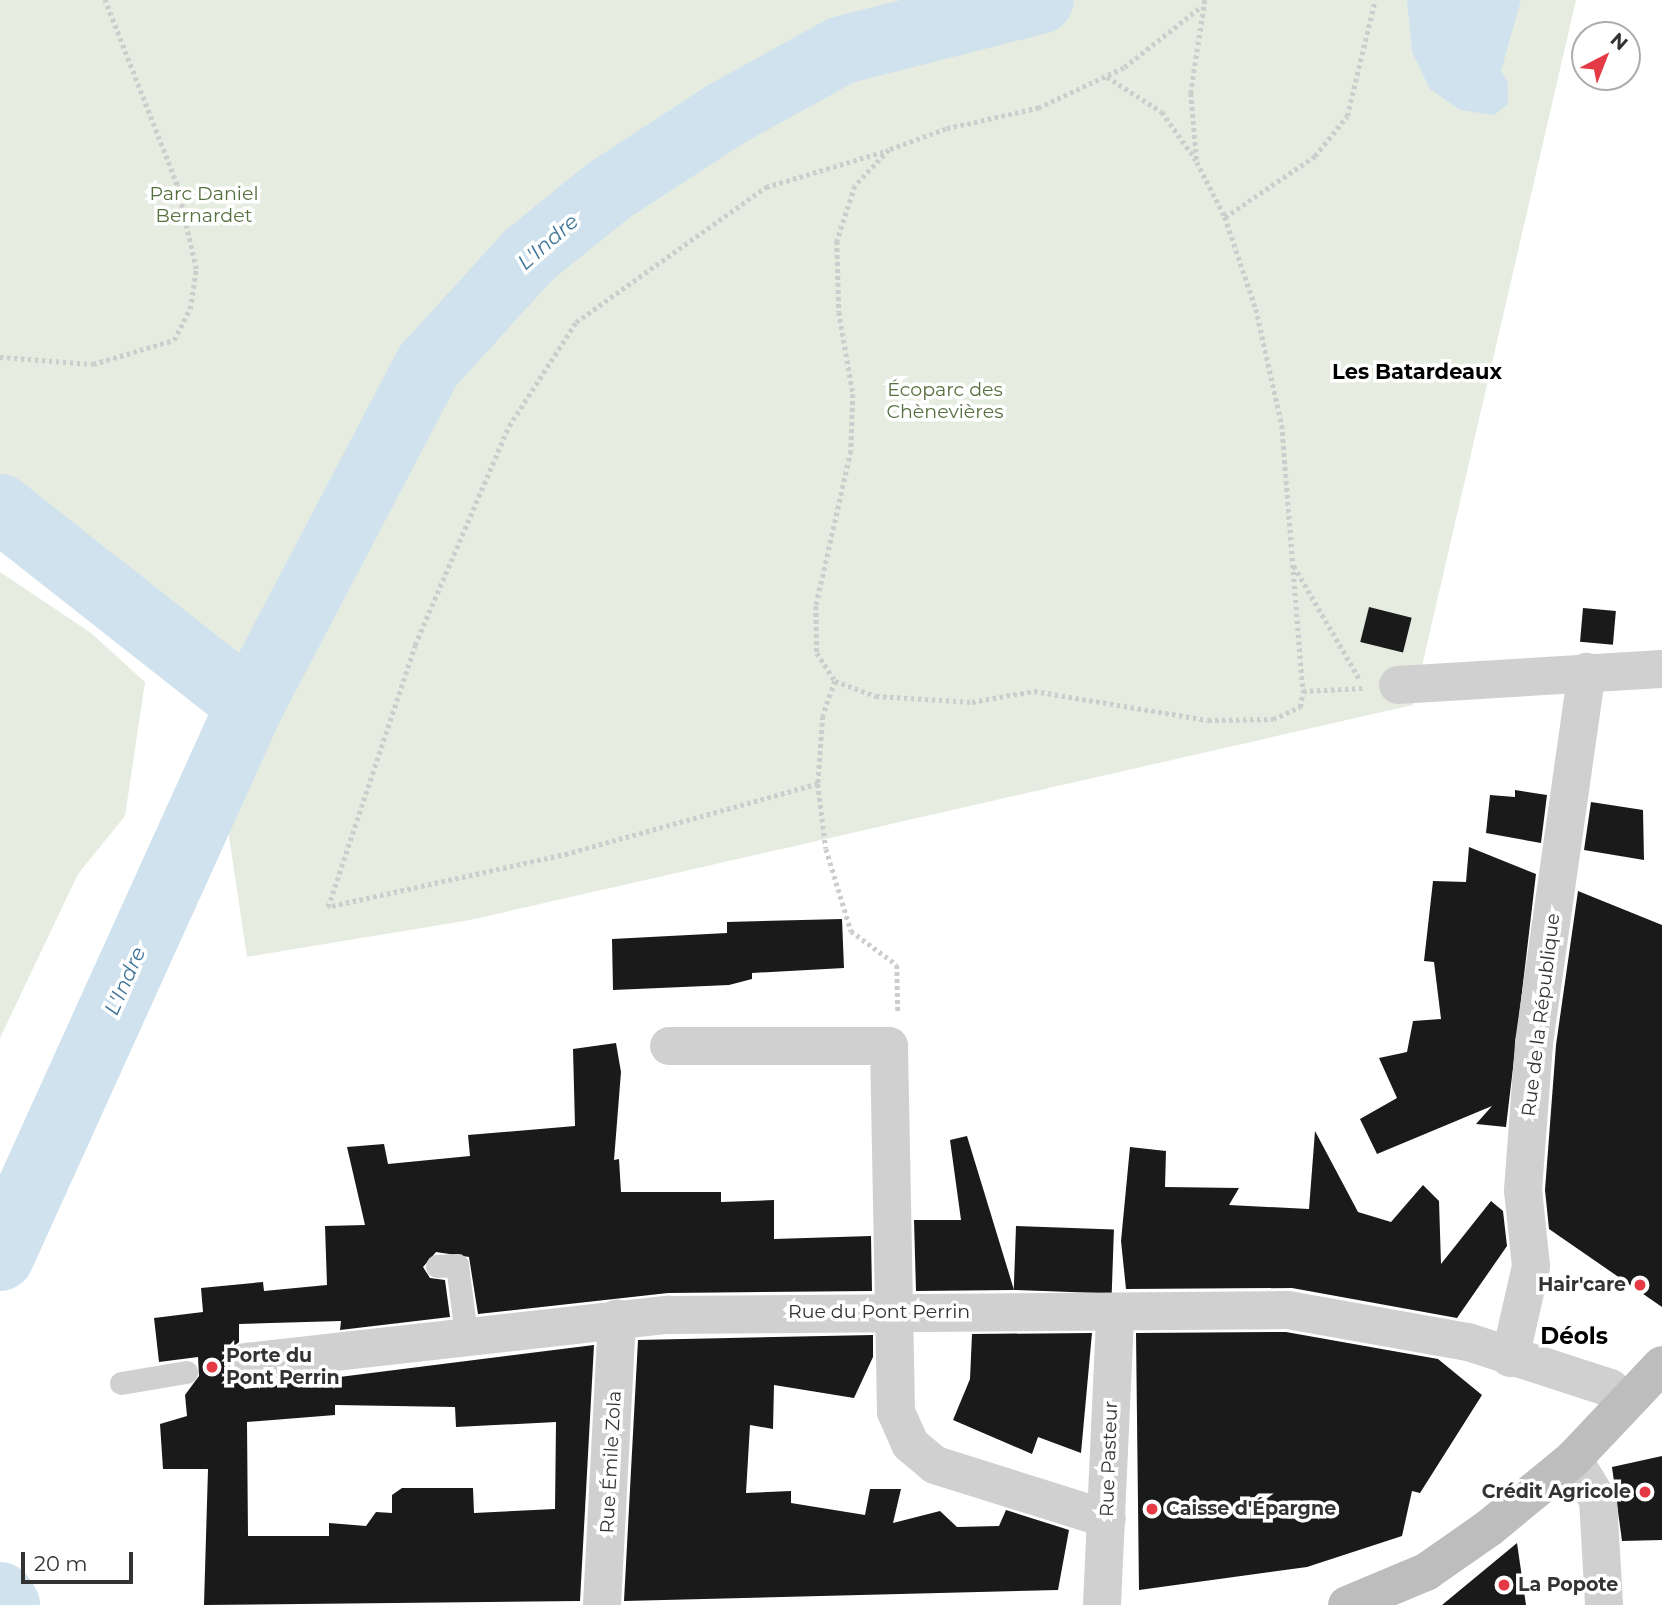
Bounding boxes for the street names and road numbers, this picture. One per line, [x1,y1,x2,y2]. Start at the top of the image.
street label: Rue de la République [1517,912,1565,1118]
street label: Rue du Pont Perrin [788,1301,970,1323]
street label: Rue Émile Zola [596,1390,626,1534]
street label: Rue Pasteur [1096,1401,1122,1517]

